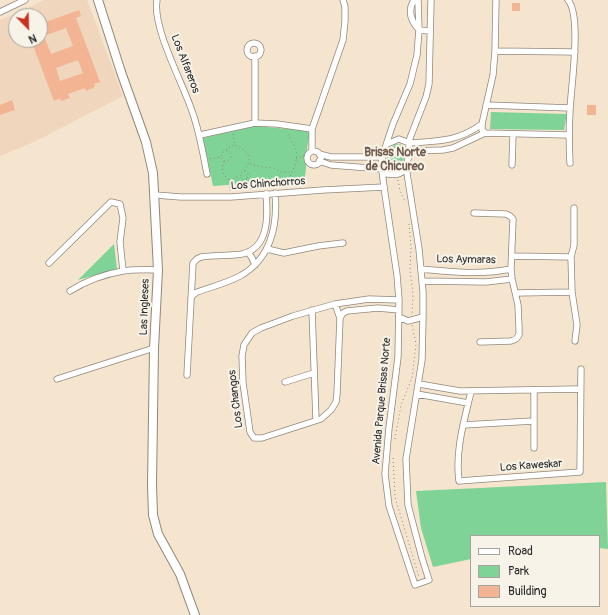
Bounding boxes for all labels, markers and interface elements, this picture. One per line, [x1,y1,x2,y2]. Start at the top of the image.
north arrow [8,8,48,48]
text: N [27,31,38,46]
street label: Los Alfareros [168,33,202,95]
district label: Brisas Norte de Chicureo [364,146,426,174]
street label: Los Chinchorros [230,175,306,193]
street label: Los Aymaras [436,253,496,267]
street label: Las Ingleses [137,278,153,336]
street label: Avenida Parque Brisas Norte [370,337,394,465]
street label: Los Changos [226,369,246,429]
street label: Los Kaweskar [499,457,563,475]
legend [470,535,600,607]
text: Road [508,544,533,559]
text: Park [508,564,529,579]
text: Building [508,584,547,599]

